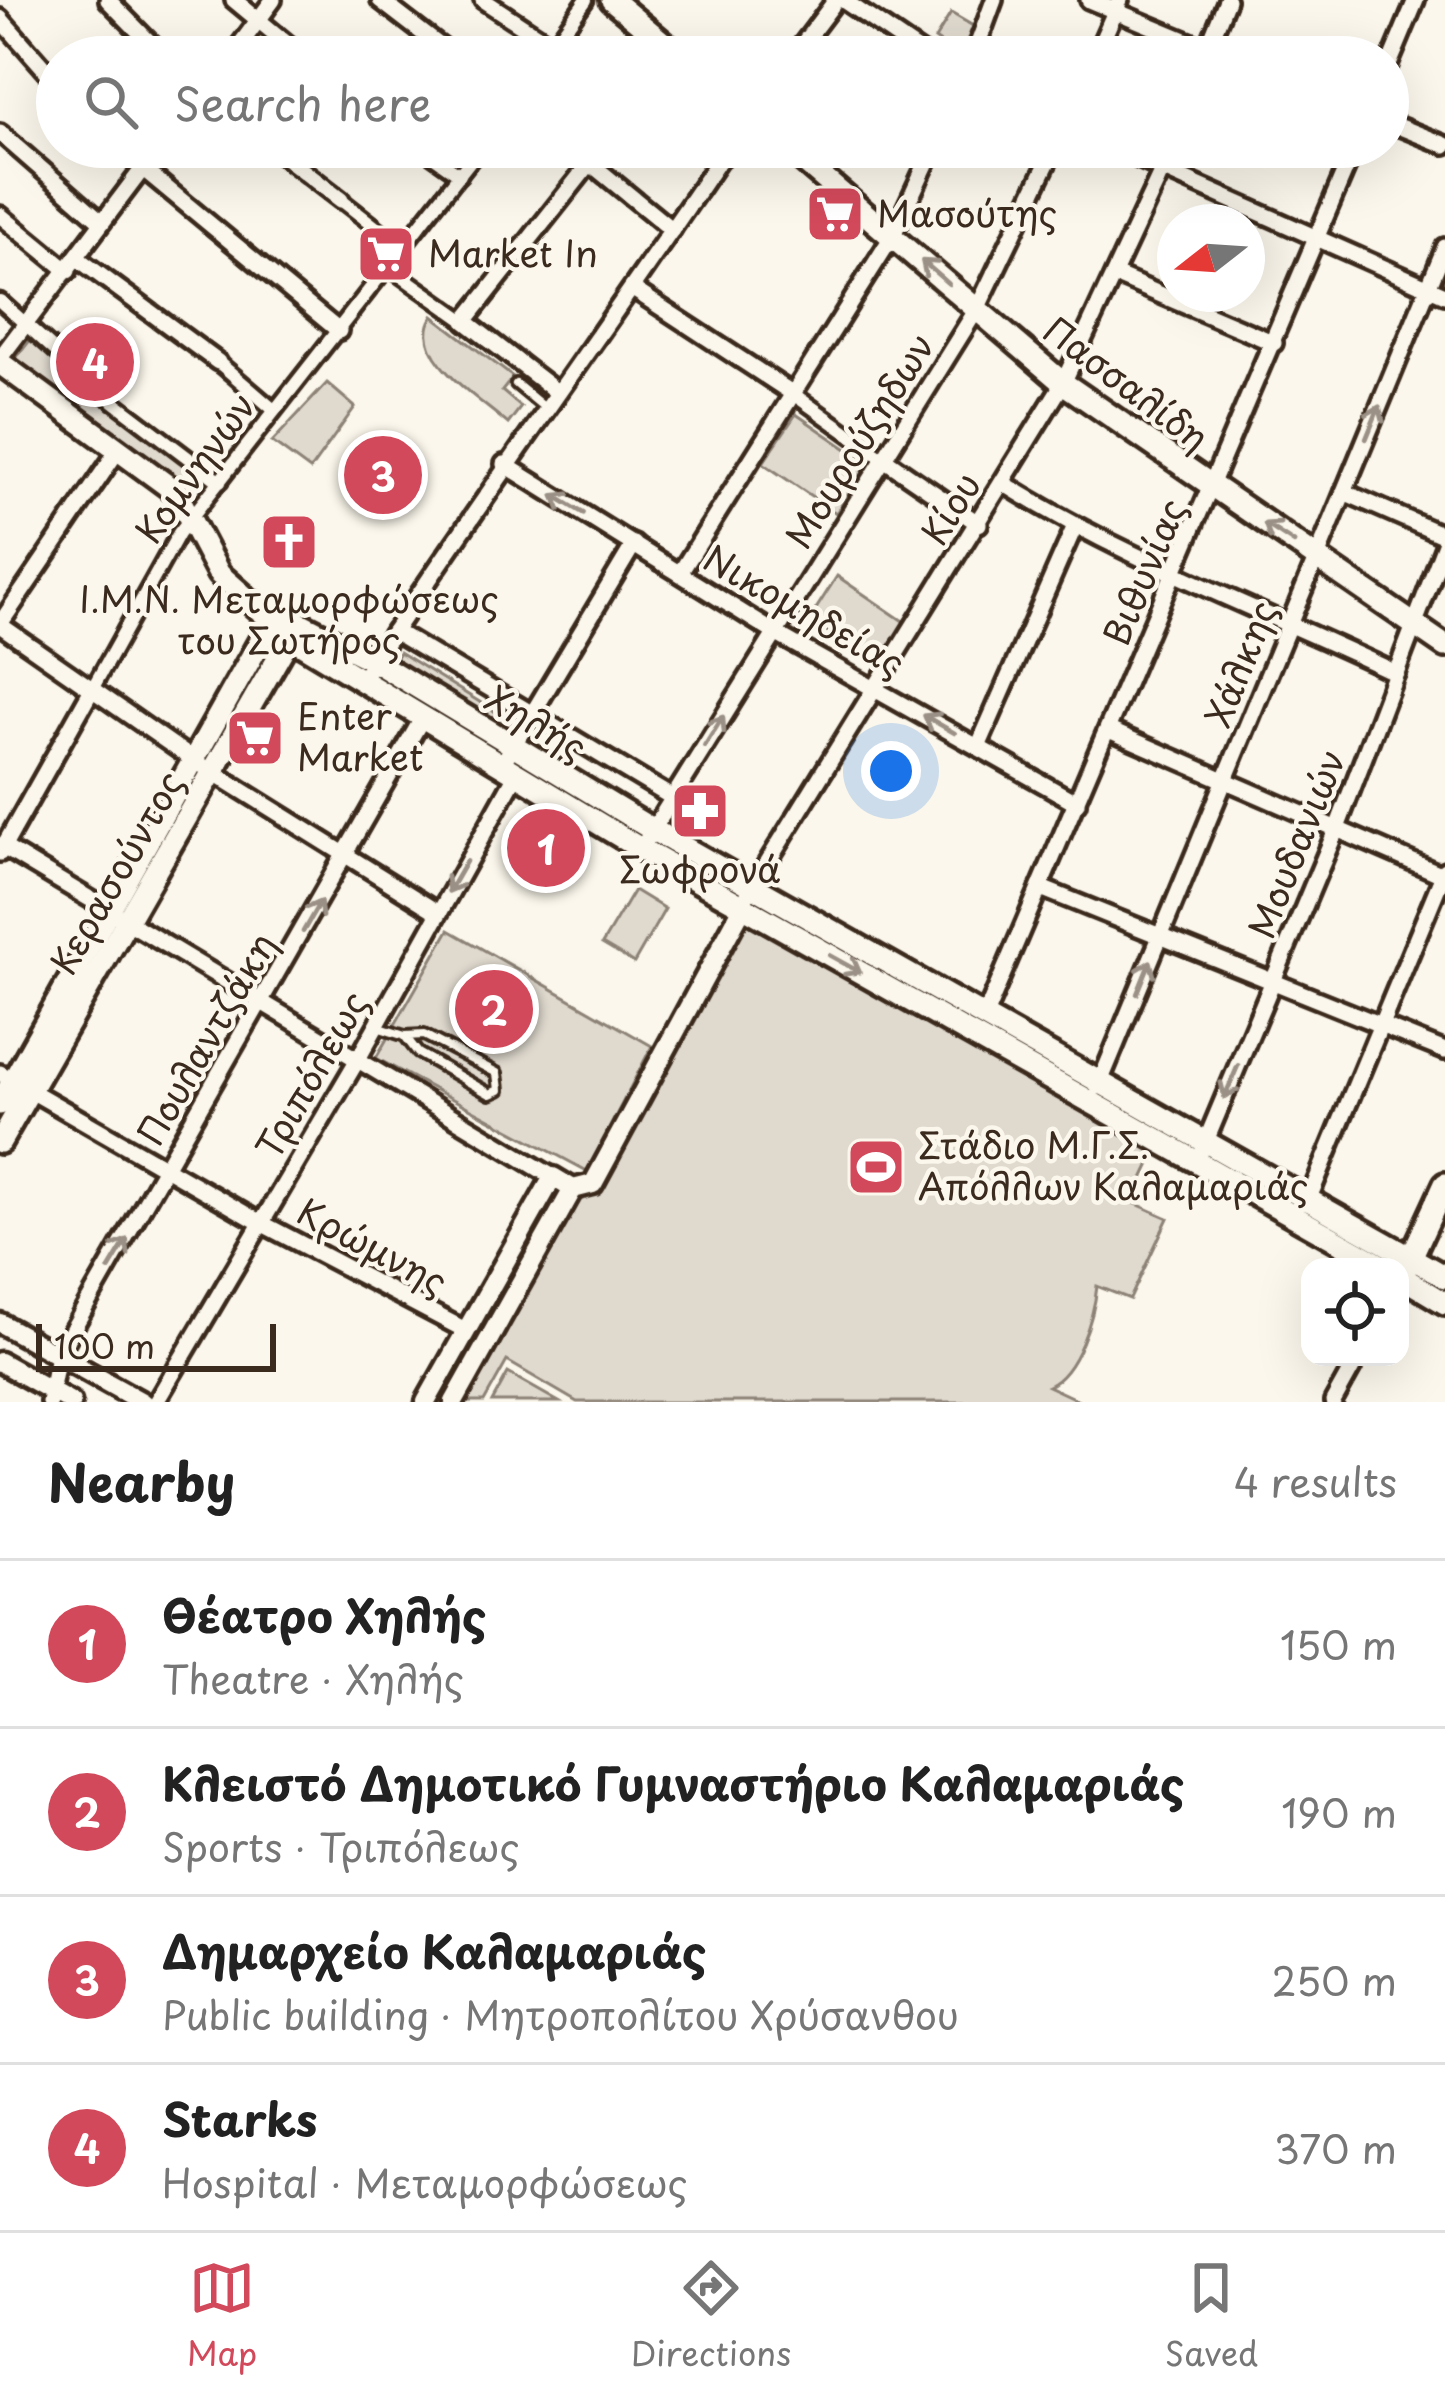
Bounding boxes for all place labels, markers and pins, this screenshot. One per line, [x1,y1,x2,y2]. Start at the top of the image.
supermarket icon: Μασούτης [804,183,866,245]
place label: Μασούτης [877,185,1057,239]
supermarket icon: Market In [355,223,417,285]
place label: Market In [428,225,598,279]
pin: 4 [56,317,134,407]
pin: 3 [344,430,422,520]
church icon: Ι.Μ.Ν. Μεταμορφώσεως του Σωτήρος [258,511,320,573]
place label: Ι.Μ.Ν. Μεταμορφώσεως του Σωτήρος [79,571,499,666]
place label: Enter Market [297,688,424,783]
supermarket icon: Enter Market [224,707,286,769]
pharmacy icon: Σωφρονά [669,780,731,842]
pin: 1 [507,803,585,893]
place label: Σωφρονά [619,841,781,895]
pin: 2 [455,964,533,1054]
place label: Στάδιο Μ.Γ.Σ. Απόλλων Καλαμαριάς [918,1117,1308,1212]
sports icon: Στάδιο Μ.Γ.Σ. Απόλλων Καλαμαριάς [845,1136,907,1198]

